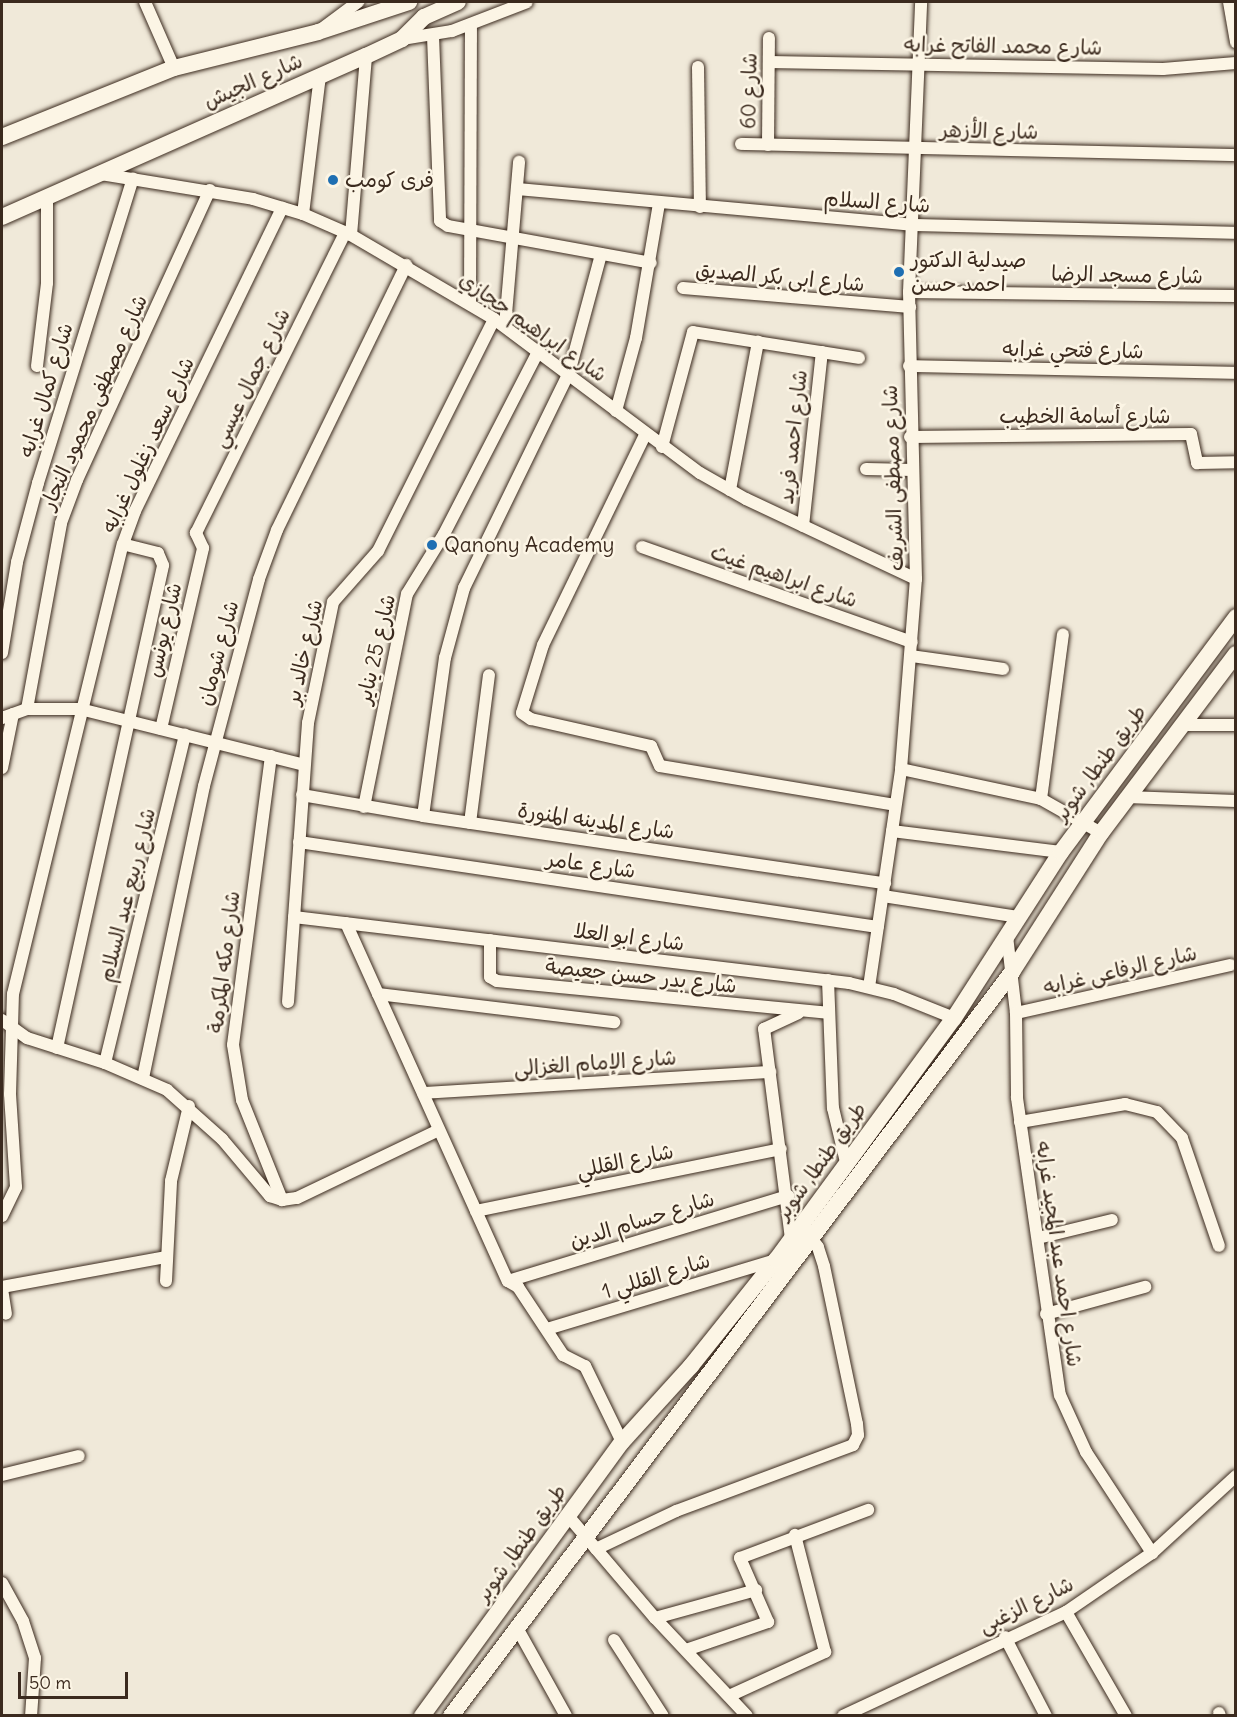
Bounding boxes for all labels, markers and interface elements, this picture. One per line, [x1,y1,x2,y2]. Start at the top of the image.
street label: شارع محمد الفاتح غرابه [904,32,1102,60]
street label: شارع الجيش [200,48,306,114]
street label: شارع 60 [736,53,762,129]
street label: شارع الأزهر [940,118,1038,144]
place label: فرى كومب [345,167,434,193]
marker: فرى كومب [326,173,340,187]
street label: شارع السلام [823,186,931,218]
place label: صيدلية الدكتور احمد حسن [911,247,1026,297]
street label: شارع ابى بكر الصديق [694,257,866,297]
street label: شارع مسجد الرضا [1051,261,1203,289]
marker: صيدلية الدكتور احمد حسن [892,265,906,279]
street label: شارع ابراهيم حجازي [454,267,612,387]
street label: شارع مصطفى محمود النجار [35,291,153,513]
street label: شارع جمال عيسي [206,304,296,452]
street label: شارع كمال غرابه [14,320,78,460]
street label: شارع فتحي غرابه [1002,336,1144,364]
street label: شارع سعد زغلول غرابه [96,353,200,537]
street label: شارع احمد فريد [773,369,813,505]
street label: شارع مصطفى الشريف [877,384,909,572]
street label: شارع أسامة الخطيب [999,403,1171,429]
place label: Qanony Academy [444,532,614,558]
marker: Qanony Academy [425,538,439,552]
street label: شارع ابراهيم غيث [707,539,861,613]
street label: شارع يونس [141,580,187,680]
street label: شارع 25 يناير [351,592,401,706]
street label: شارع خالد بر [280,597,328,707]
street label: شارع شومان [192,598,244,708]
street label: طريق طنطا, شوبر [1048,700,1152,826]
street label: شارع المدينه المنورة [516,798,676,844]
street label: شارع ربيع عبد السلام [93,805,161,985]
street label: شارع عامر [545,846,637,884]
street label: شارع مكه المكرمة [203,890,245,1034]
street label: شارع ابو العلا [572,918,686,956]
street label: شارع الرفاعى غرابه [1041,940,1199,1000]
street label: شارع بدر حسن جعيصة [544,953,738,999]
street label: شارع الإمام الغزالى [513,1045,677,1081]
street label: طريق طنطا, شوبر [770,1098,872,1224]
street label: شارع القللي [574,1138,676,1184]
street label: شارع احمد عبد المجيد غرابه [1031,1139,1087,1369]
street label: شارع حسام الدين [567,1186,717,1254]
street label: شارع القللي 1 [599,1248,713,1304]
street label: طريق طنطا, شوبر [470,1480,572,1606]
street label: شارع الزغبى [974,1571,1078,1639]
scale bar [21,1660,130,1698]
text: 50 m [29,1671,71,1694]

